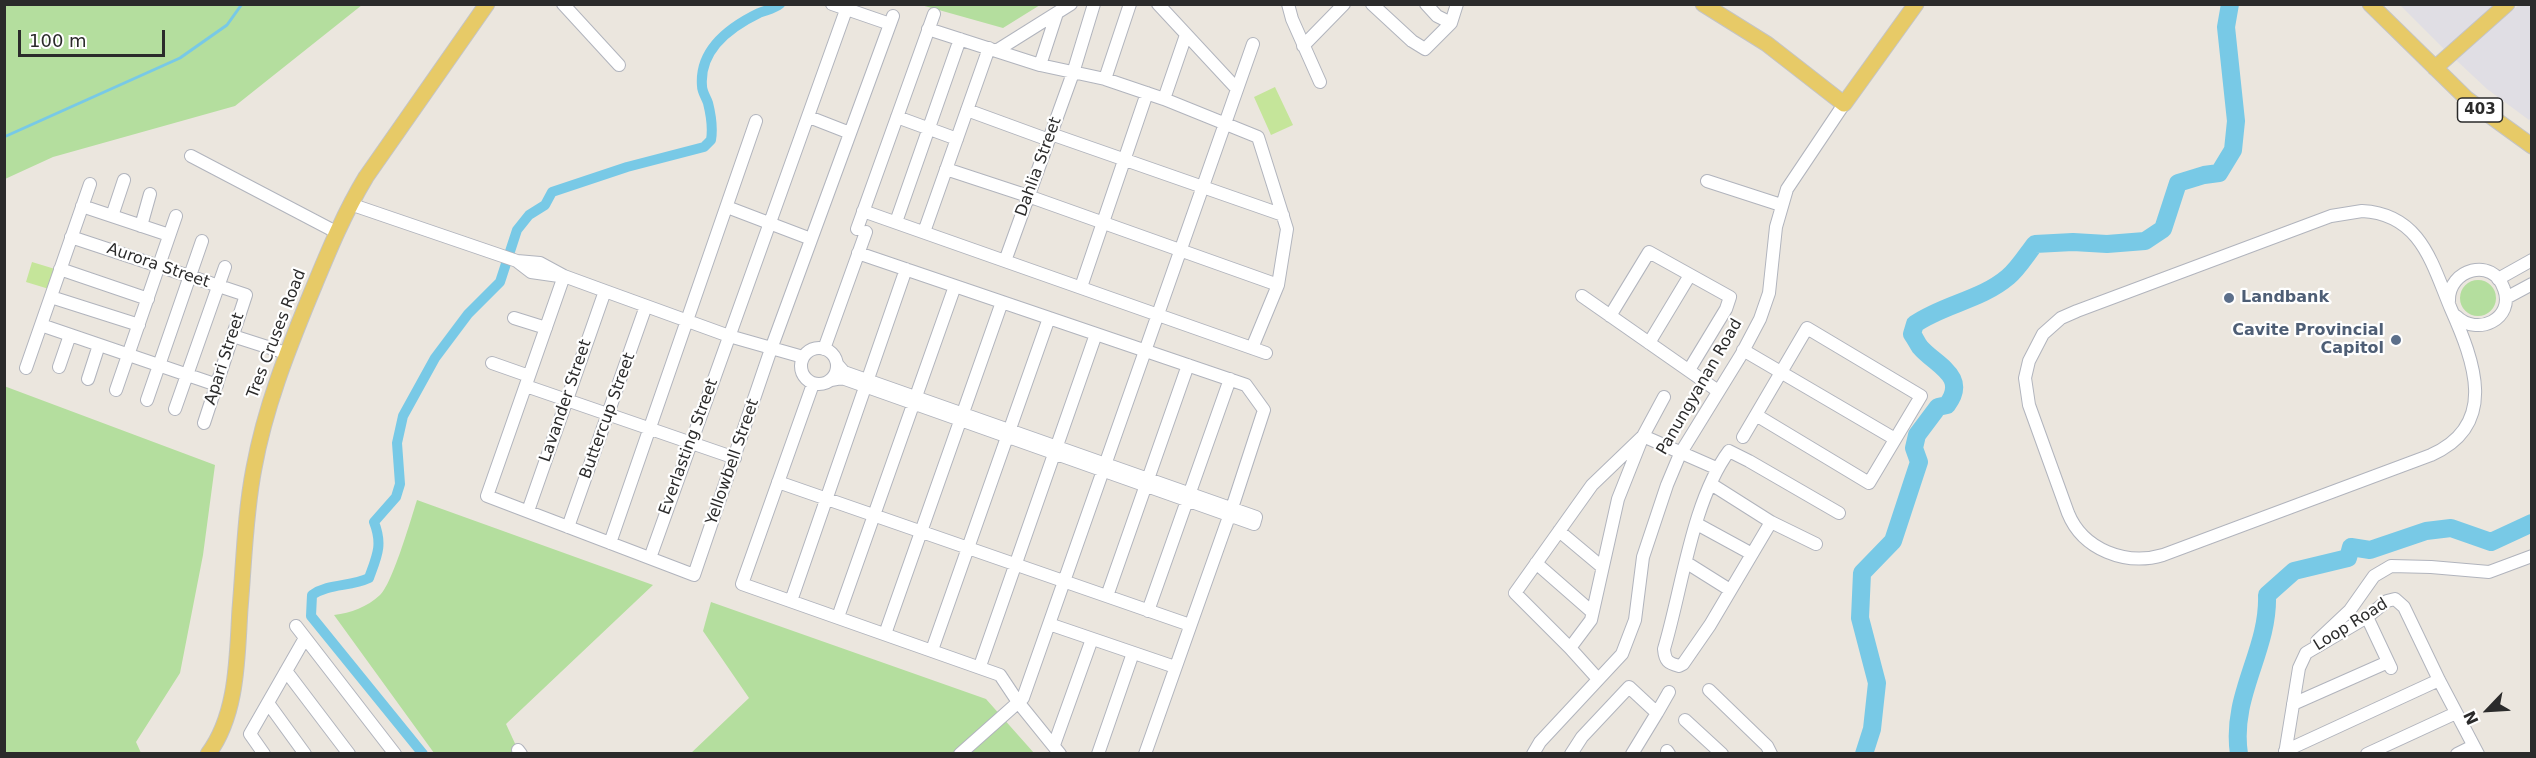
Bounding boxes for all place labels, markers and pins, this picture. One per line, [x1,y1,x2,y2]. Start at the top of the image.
place label: Landbank [2241,288,2329,308]
marker: Landbank [2222,291,2236,305]
place label: Cavite Provincial Capitol [2232,321,2384,359]
marker: Cavite Provincial Capitol [2389,333,2403,347]

